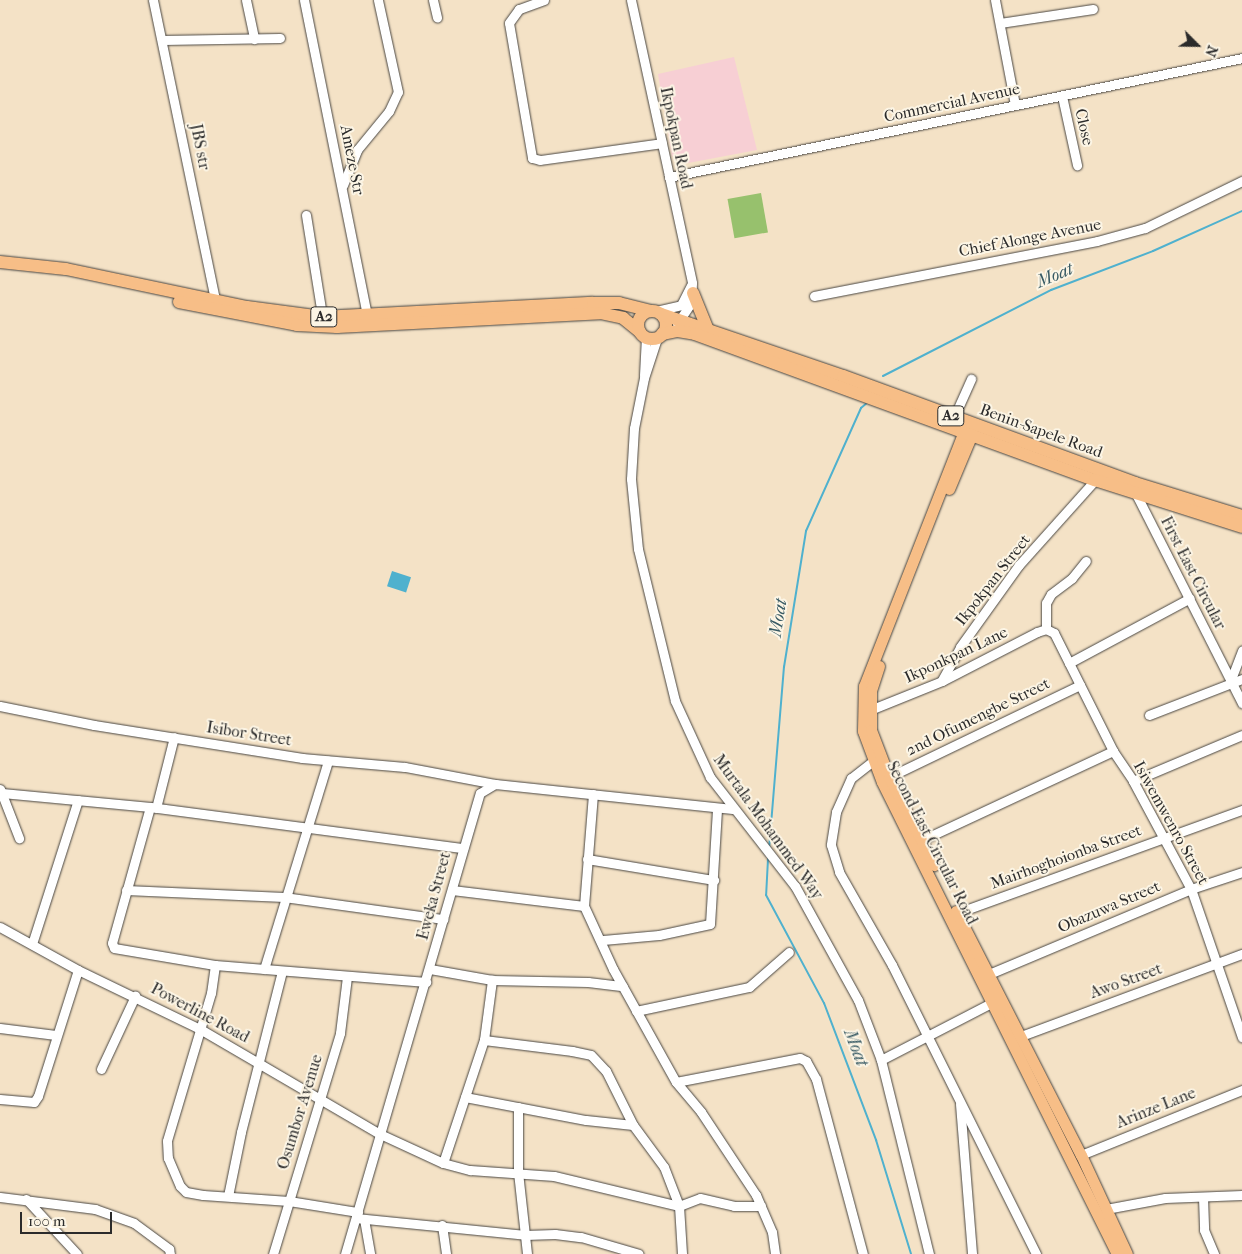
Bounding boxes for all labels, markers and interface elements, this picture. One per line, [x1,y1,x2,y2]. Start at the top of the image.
north arrow [1172,20,1222,70]
text: N [1201,43,1221,59]
street label: Commercial Avenue [882,79,1022,127]
street label: Ikpokpan Road [656,85,696,191]
street label: Close [1070,107,1098,147]
street label: JBS str [186,122,214,172]
street label: Ameze Str [336,123,368,197]
street label: Chief Alonge Avenue [957,215,1103,261]
water label: Moat [1033,259,1077,293]
road number: A2 [310,304,338,330]
street label: Benin-Sapele Road [977,400,1105,462]
road number: A2 [937,404,965,428]
street label: First East Circular [1156,513,1230,633]
street label: Ikpokpan Street [951,531,1035,629]
water label: Moat [765,597,793,639]
street label: Ikponkpan Lane [901,623,1011,687]
street label: 2nd Ofumengbe Street [903,674,1053,760]
street label: Isibor Street [205,718,293,750]
street label: Murtala Mohammed Way [709,751,827,903]
street label: Second East Circular Road [882,758,982,928]
street label: Isiwemwenro Street [1129,758,1213,888]
street label: Mairhoghoionba Street [988,821,1144,893]
street label: Eweka Street [413,850,455,942]
street label: Obazuwa Street [1055,877,1163,937]
street label: Awo Street [1087,959,1165,1003]
street label: Powerline Road [148,979,252,1047]
water label: Moat [838,1026,872,1070]
street label: Osumbor Avenue [273,1052,327,1172]
street label: Arinze Lane [1114,1083,1198,1133]
scale bar [22,1202,115,1234]
text: 100 m [28,1212,66,1230]

